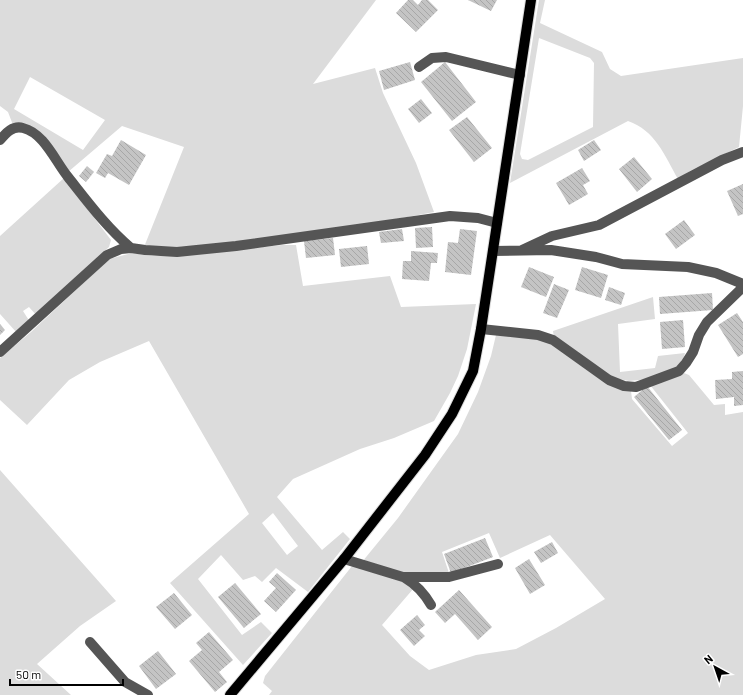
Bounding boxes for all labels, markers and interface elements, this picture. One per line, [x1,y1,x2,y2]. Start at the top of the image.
north arrow [695,647,735,687]
text: N [701,652,715,666]
scale bar [10,661,123,687]
text: 50 m [16,667,41,681]

